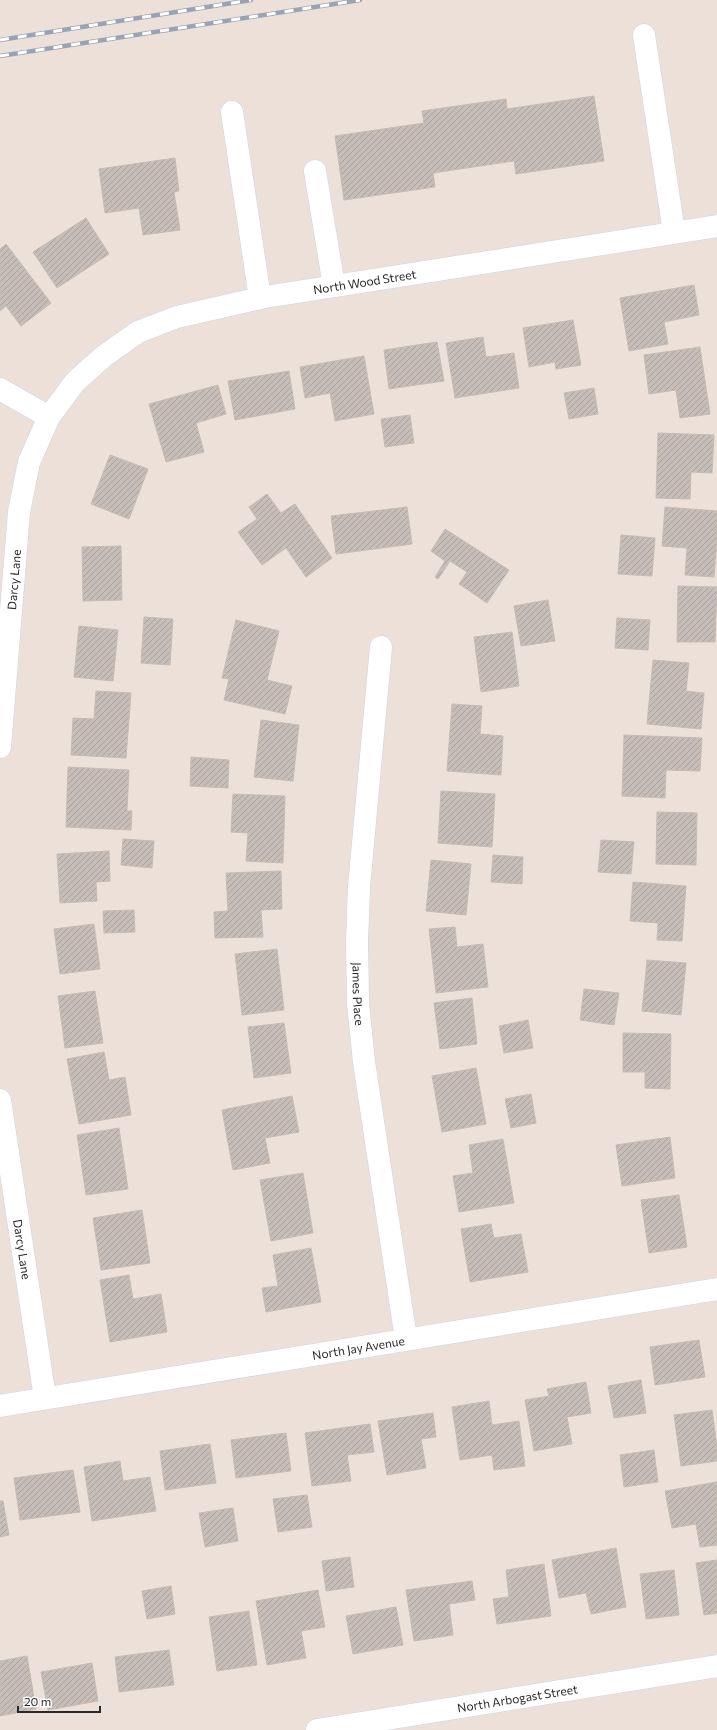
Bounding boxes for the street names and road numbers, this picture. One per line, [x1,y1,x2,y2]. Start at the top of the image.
street label: North Wood Street [312,266,417,296]
street label: Darcy Lane [4,549,23,610]
street label: James Place [349,962,367,1026]
street label: Darcy Lane [11,1218,34,1280]
street label: North Jay Avenue [311,1333,405,1362]
street label: North Arbogast Street [456,1681,579,1714]

